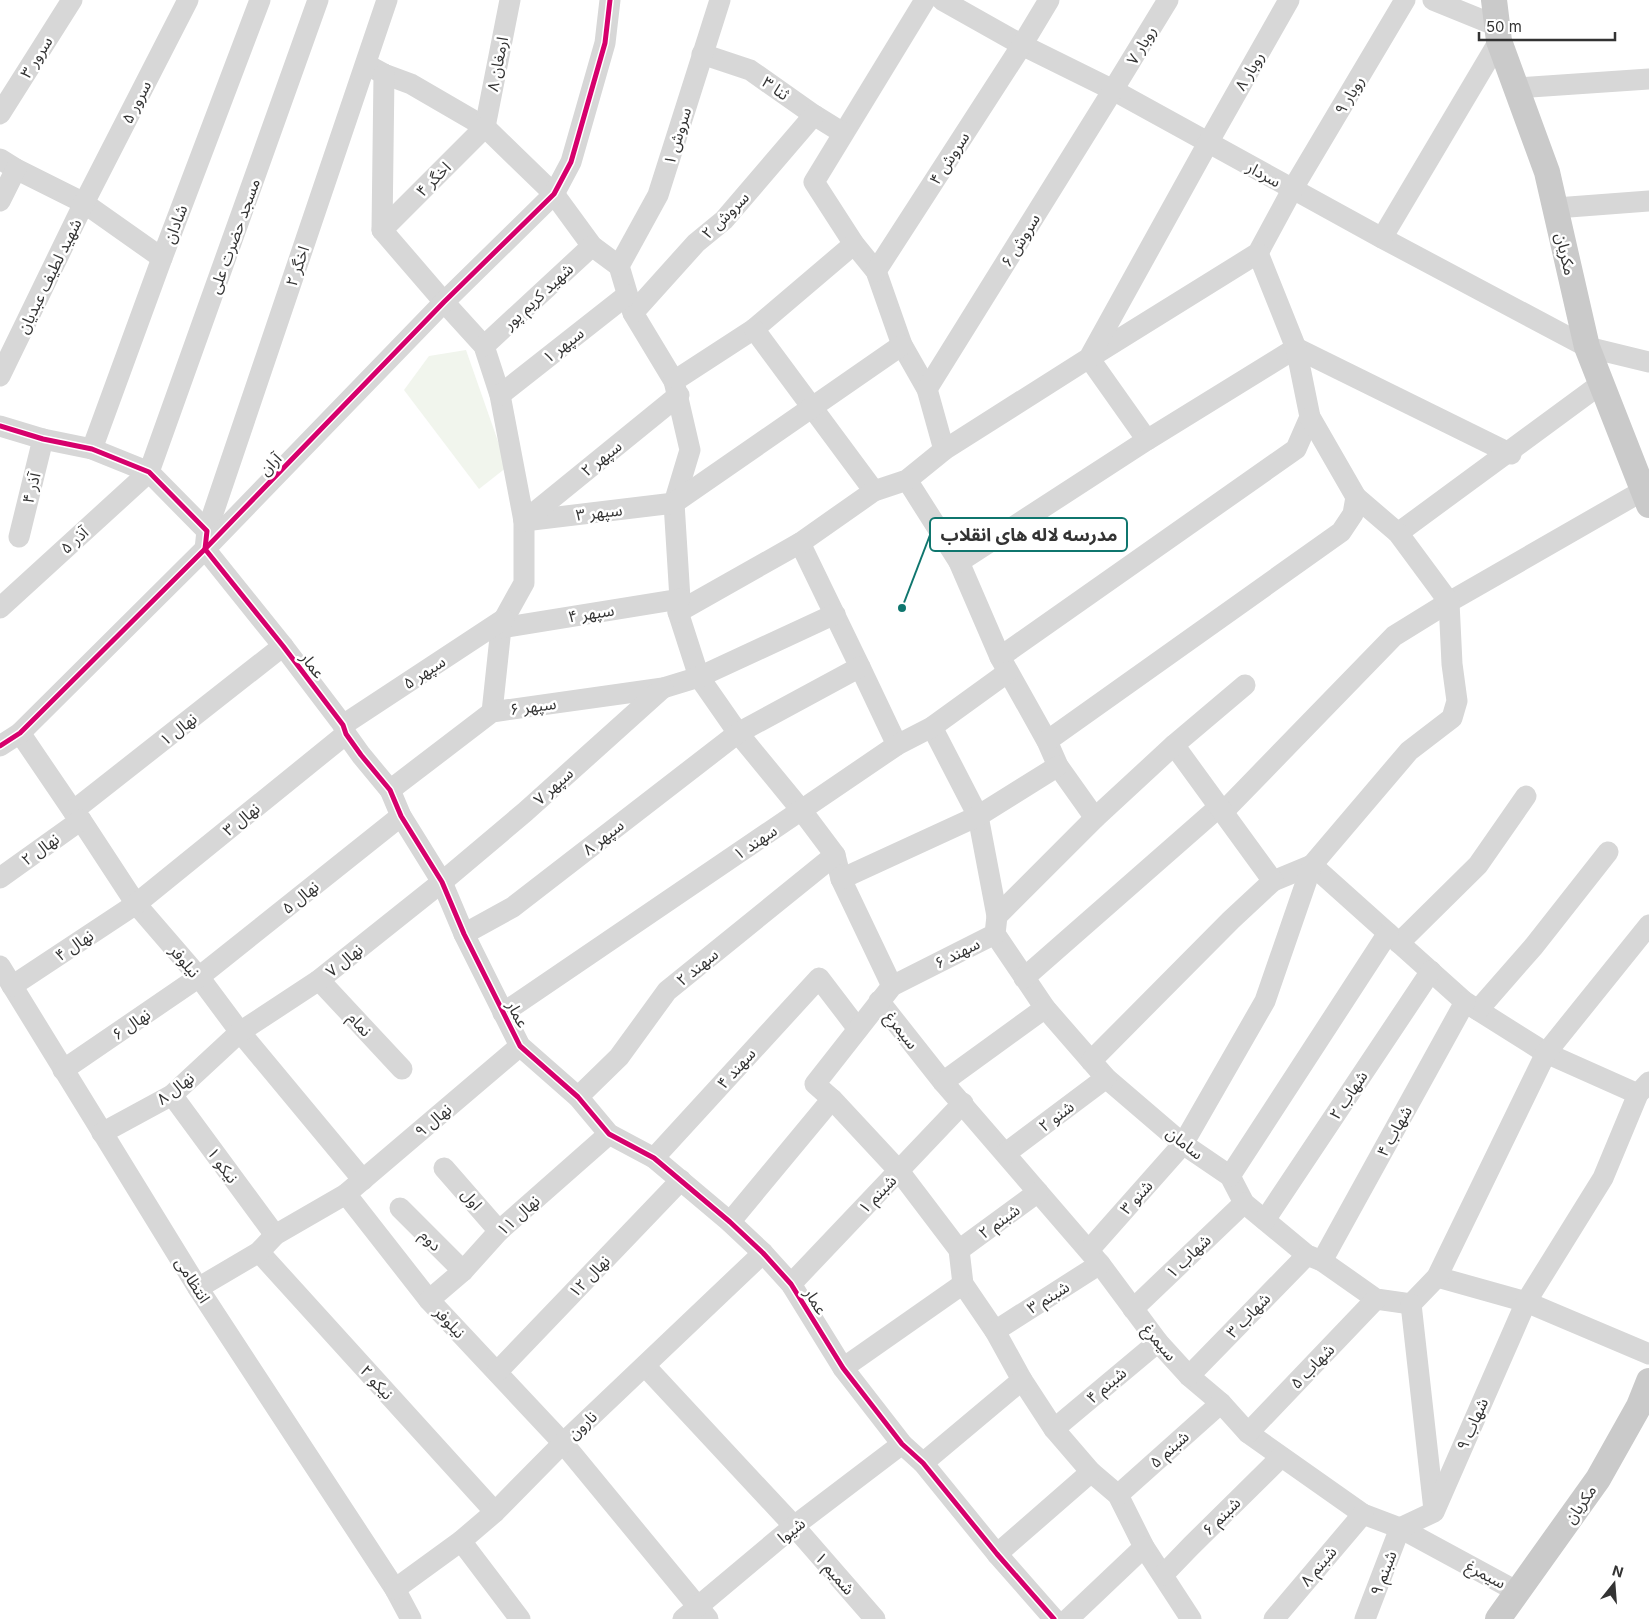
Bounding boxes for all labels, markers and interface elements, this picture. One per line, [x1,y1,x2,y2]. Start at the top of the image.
scale bar [1479,10,1615,42]
text: 50 m [1486,17,1522,36]
street label: روبار ۷ [1122,22,1160,68]
street label: سرور ۳ [15,32,57,82]
street label: ارمغان ۸ [482,35,512,93]
street label: روبار ۸ [1230,48,1268,94]
street label: ثنا ۳ [759,72,794,105]
street label: روبار ۹ [1330,72,1368,118]
street label: سرور ۵ [117,77,155,127]
street label: سروش ۱ [659,105,695,167]
street label: سروش ۴ [925,128,973,188]
street label: سردار [1243,156,1284,191]
street label: اخگر ۴ [411,157,455,201]
street label: مسجد حضرت علی [204,176,264,296]
street label: سروش ۲ [697,187,753,243]
street label: شادان [159,202,191,246]
street label: سروش ۶ [996,210,1044,270]
street label: شهید لطیف عبدیان [12,215,86,337]
street label: مکریان [1551,231,1581,277]
street label: اخگر ۲ [281,243,313,289]
street label: شهید کریم پور [498,258,579,336]
street label: سپهر ۱ [538,323,588,368]
street label: سپهر ۲ [577,436,626,481]
street label: آران [254,447,286,480]
street label: آذر ۴ [18,469,45,505]
street label: سپهر ۳ [575,499,623,526]
callout: مدرسه لاله های انقلاب [930,518,1127,551]
street label: آذر ۵ [56,521,93,558]
text: مدرسه لاله های انقلاب [940,524,1118,546]
street label: سپهر ۴ [566,599,616,628]
street label: عمار [296,647,329,682]
street label: سپهر ۵ [399,651,450,694]
street label: سپهر ۶ [509,693,558,720]
street label: نهال ۱ [155,708,201,751]
street label: سپهر ۷ [529,763,578,810]
street label: نهال ۳ [218,798,264,841]
street label: سپهر ۸ [578,815,628,860]
street label: سهند ۱ [729,820,781,864]
street label: نهال ۲ [17,829,63,870]
street label: نهال ۵ [277,876,323,919]
street label: نهال ۴ [51,925,98,966]
street label: سهند ۶ [931,933,983,973]
street label: نهال ۷ [321,939,367,982]
street label: نیلوفر [165,940,204,981]
street label: سهند ۲ [672,944,722,990]
street label: عمار [502,996,533,1031]
street label: نهال ۶ [108,1004,155,1045]
street label: سیمرغ [879,1007,923,1055]
street label: نمام [342,1008,376,1042]
street label: سهند ۴ [712,1043,760,1093]
street label: نهال ۸ [152,1067,198,1109]
street label: شهاب ۲ [1324,1067,1372,1123]
street label: شنو ۲ [1034,1096,1078,1136]
street label: نهال ۹ [411,1099,456,1142]
street label: شهاب ۴ [1372,1102,1416,1160]
street label: سامان [1163,1122,1207,1164]
street label: نیکو ۱ [203,1143,243,1187]
street label: شبنم ۱ [854,1170,902,1220]
street label: شنو ۳ [1115,1176,1157,1218]
street label: اول [456,1184,487,1215]
street label: نهال ۱۱ [492,1191,544,1240]
street label: شبنم ۲ [974,1199,1025,1245]
street label: دوم [414,1225,446,1257]
street label: شهاب ۱ [1161,1230,1215,1282]
street label: نهال ۱۲ [564,1251,615,1302]
street label: انتظامی [171,1253,215,1307]
street label: شبنم ۳ [1023,1276,1074,1320]
street label: عمار [800,1283,832,1318]
street label: شهاب ۳ [1222,1288,1274,1342]
street label: نیلوفر [430,1301,470,1342]
street label: سیمرغ [1136,1319,1181,1367]
street label: شهاب ۵ [1286,1339,1338,1393]
street label: نیکو ۲ [356,1361,398,1403]
street label: شبنم ۴ [1082,1363,1132,1410]
street label: شهاب ۹ [1452,1395,1492,1453]
street label: نارون [563,1406,601,1444]
street label: شبنم ۵ [1145,1426,1195,1474]
street label: مکریان [1560,1481,1600,1527]
street label: شبنم ۶ [1198,1493,1247,1542]
street label: شیوا [773,1513,809,1547]
street label: شبنم ۸ [1296,1542,1343,1592]
street label: شمیم ۱ [809,1547,859,1601]
street label: شبنم ۹ [1365,1548,1403,1599]
street label: سیمرغ [1461,1555,1509,1595]
north arrow [1589,1559,1639,1609]
text: N [1610,1561,1626,1581]

